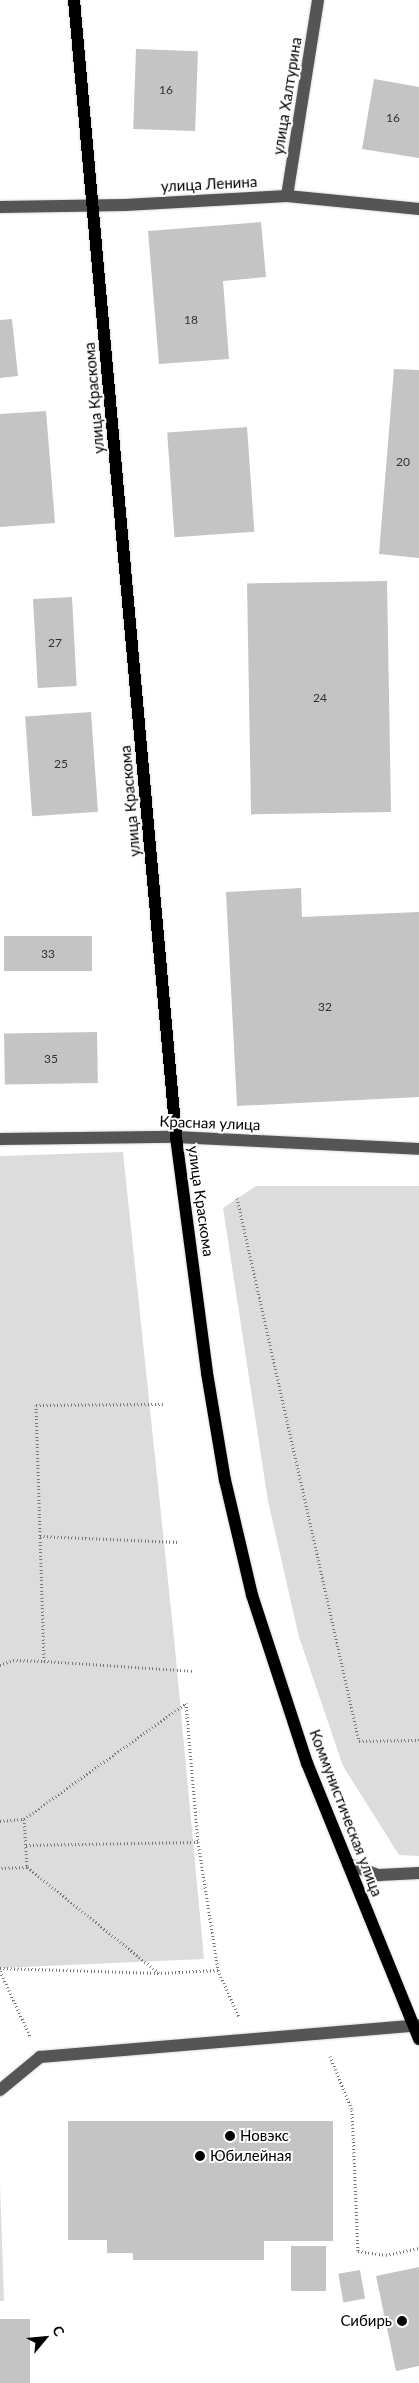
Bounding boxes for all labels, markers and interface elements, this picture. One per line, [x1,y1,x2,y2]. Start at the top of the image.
street label: улица Халтурина [269,36,305,156]
house number: 16 [159,83,173,97]
house number: 16 [386,111,400,125]
street label: улица Ленина [160,172,258,196]
house number: 18 [184,313,198,327]
street label: улица Краскома [80,342,108,454]
house number: 20 [396,455,410,469]
house number: 27 [48,636,62,650]
house number: 24 [313,691,327,705]
street label: улица Краскома [116,745,144,857]
house number: 25 [54,757,68,771]
house number: 33 [41,947,55,961]
house number: 32 [318,1000,332,1014]
house number: 35 [44,1052,58,1066]
street label: Красная улица [159,1112,261,1134]
street label: улица Краскома [184,1144,218,1258]
street label: Коммунистическая улица [306,1727,386,1899]
place label: Новэкс [240,2127,289,2145]
marker: Новэкс [224,2130,236,2142]
place label: Юбилейная [210,2147,292,2165]
marker: Юбилейная [194,2150,206,2162]
place label: Сибирь [340,2312,392,2330]
north arrow [20,2313,70,2363]
marker: Сибирь [396,2315,408,2327]
text: С [49,2323,68,2339]

